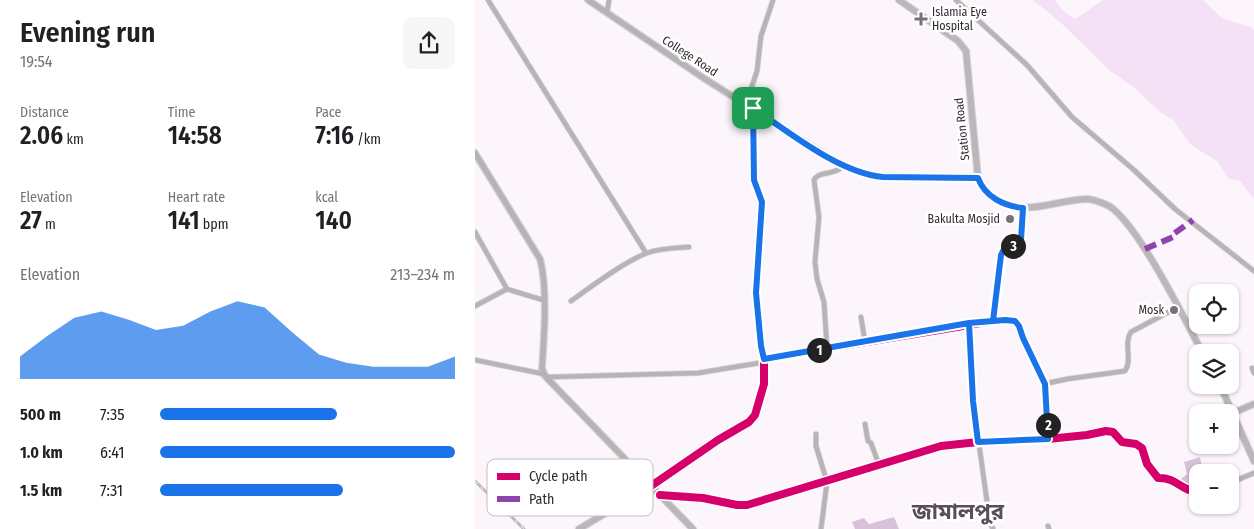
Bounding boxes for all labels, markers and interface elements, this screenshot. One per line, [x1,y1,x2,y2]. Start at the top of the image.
place label: Islamia Eye Hospital [932,5,987,33]
marker: Islamia Eye Hospital [914,12,928,26]
text: Evening run [20,16,155,49]
button: share [403,17,455,69]
street label: College Road [660,33,720,79]
text: 19:54 [20,52,53,71]
pin [732,87,774,129]
icon: arrive [739,94,767,122]
street label: Station Road [952,97,972,161]
text: Distance [20,104,69,121]
text: Time [168,104,195,121]
text: Pace [315,104,341,121]
text: 2.06 [20,121,63,151]
text: 14:58 [168,121,222,151]
text: 7:16 [315,121,354,151]
text: km [63,131,84,148]
text: /km [354,131,381,148]
text: Elevation [20,189,73,206]
text: Heart rate [168,189,225,206]
text: kcal [315,189,338,206]
text: 27 [20,206,42,236]
text: 141 [168,206,200,236]
text: 140 [315,206,352,236]
place label: Bakulta Mosjid [928,212,1000,226]
marker: Bakulta Mosjid [1004,213,1016,225]
text: m [42,216,56,233]
text: bpm [200,216,229,233]
pin: 3 [1001,234,1025,258]
text: 3 [1010,238,1017,255]
text: Elevation [20,265,80,284]
text: 213–234 m [390,265,455,284]
map controls [1189,284,1239,514]
button: locate [1189,284,1239,334]
place label: Mosk [1138,303,1164,317]
marker: Mosk [1168,304,1180,316]
pin: 1 [807,338,831,362]
text: 1 [817,342,822,359]
button: layers [1189,344,1239,394]
button: + [1189,404,1239,454]
text: 500 m [20,405,61,424]
text: 7:35 [100,405,125,424]
pin: 2 [1035,412,1061,438]
text: 2 [1045,417,1052,434]
text: 1.0 km [20,443,63,462]
text: 6:41 [100,443,124,462]
legend [487,459,653,516]
button: − [1189,464,1239,514]
text: Cycle path [529,468,588,485]
text: 1.5 km [20,481,62,500]
text: 7:31 [100,481,123,500]
text: Path [529,491,554,508]
district label: জামালপুর [911,498,1005,525]

